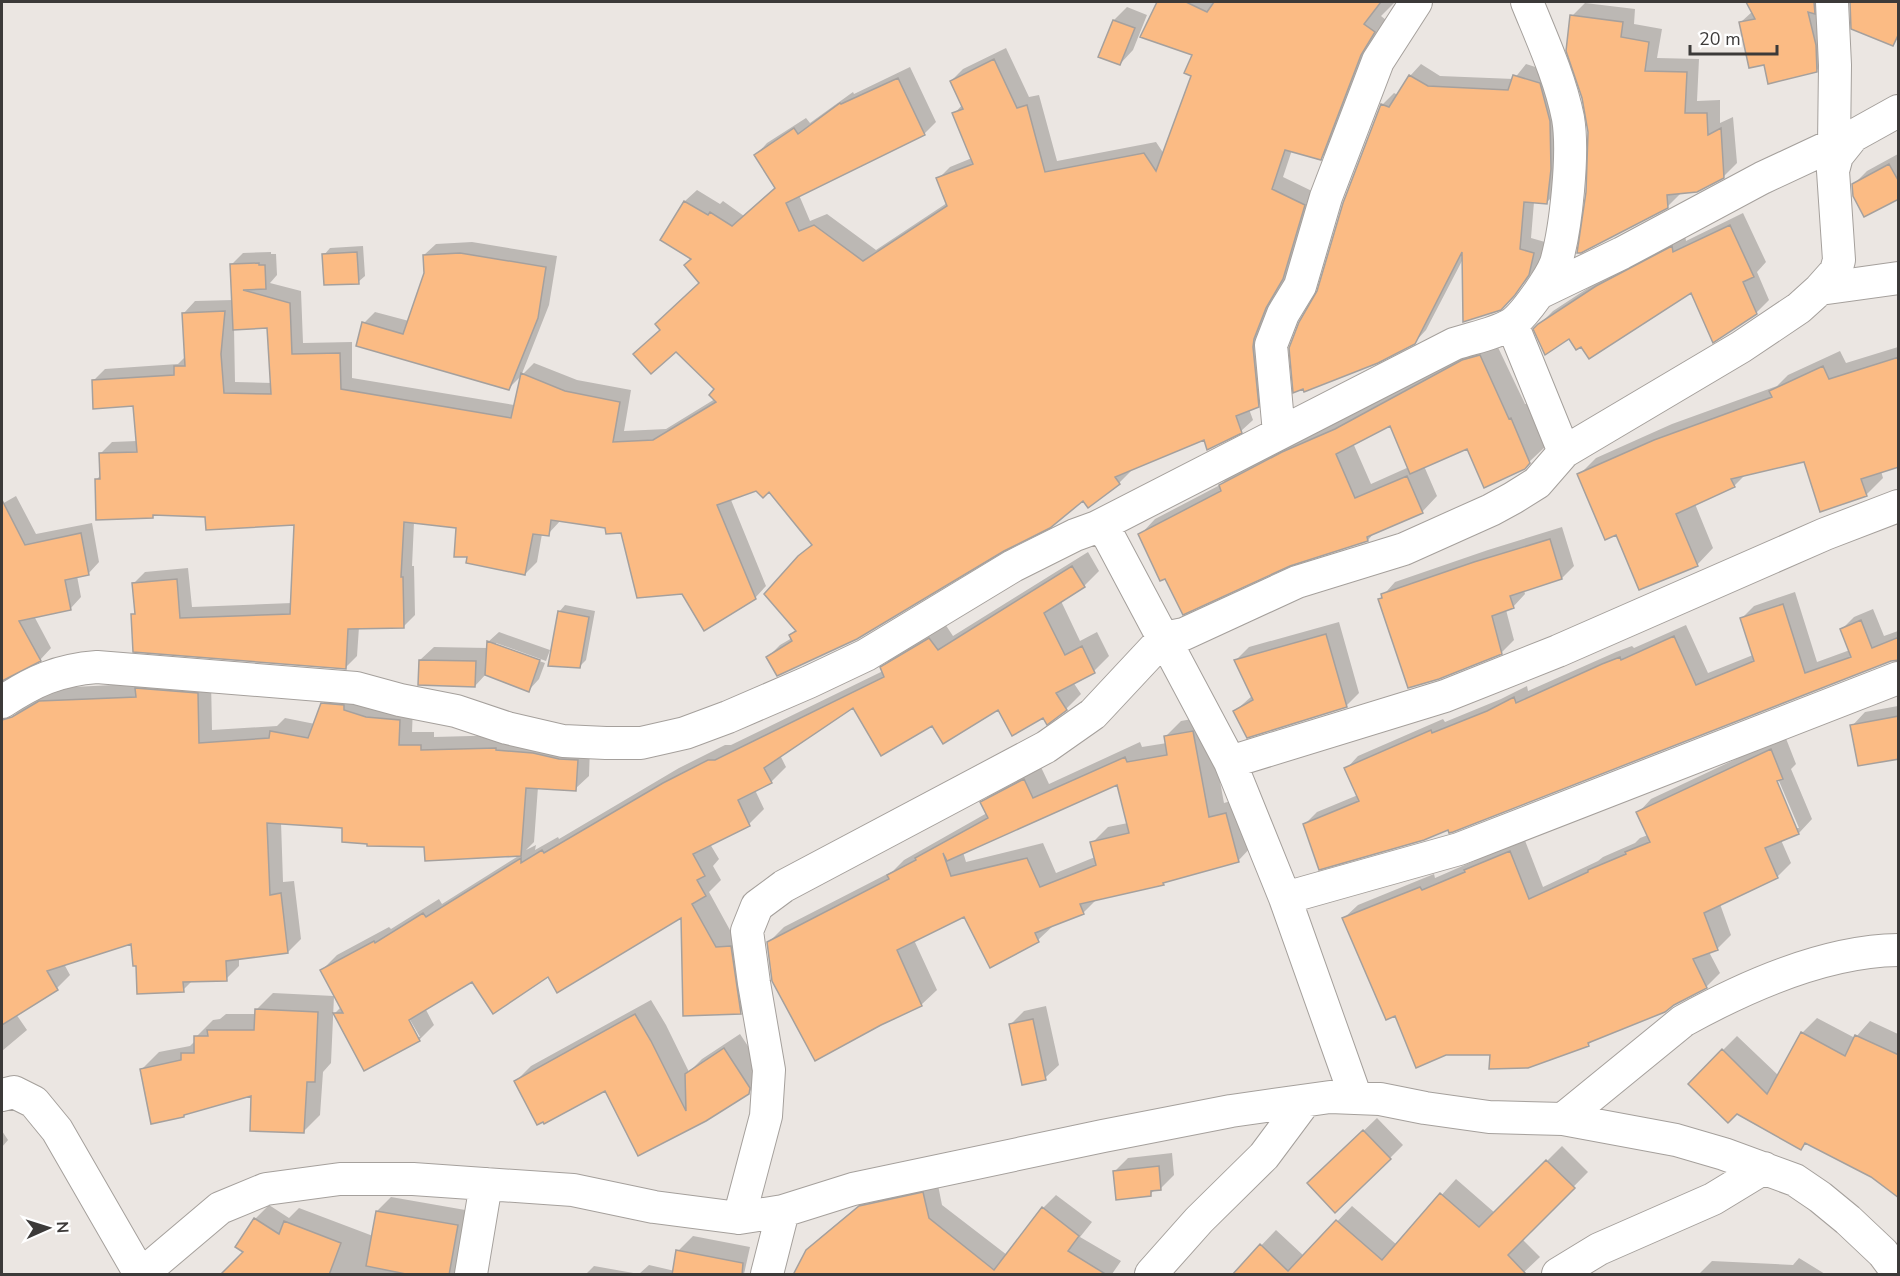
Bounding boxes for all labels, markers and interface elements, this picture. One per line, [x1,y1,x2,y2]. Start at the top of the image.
scale bar [1690,18,1777,56]
text: 20 m [1699,27,1741,51]
north arrow [18,1198,78,1258]
text: N [51,1221,73,1234]

